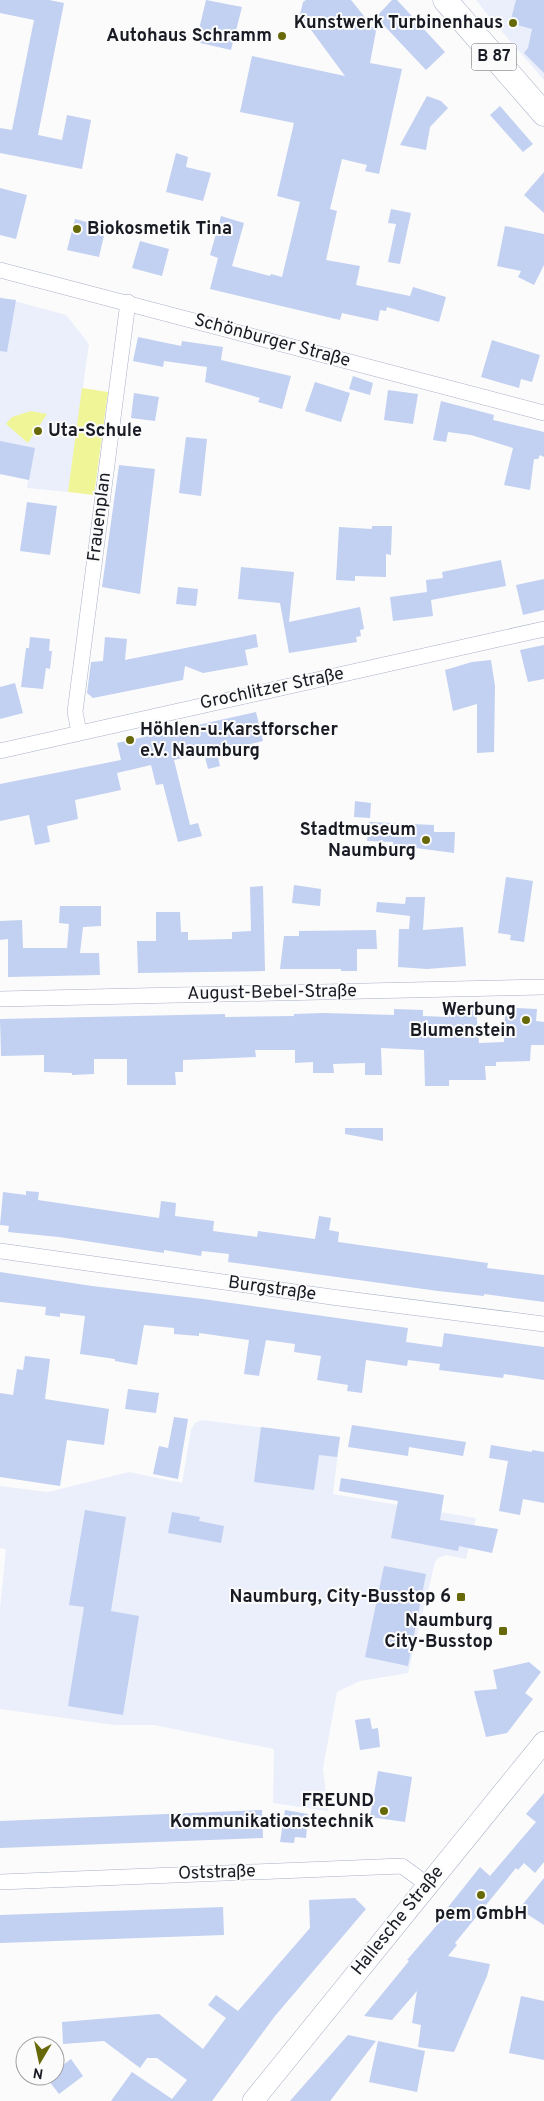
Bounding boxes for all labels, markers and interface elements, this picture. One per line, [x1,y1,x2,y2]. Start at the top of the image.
place label: Kunstwerk Turbinenhaus [294,12,503,35]
marker: Kunstwerk Turbinenhaus [507,17,519,29]
place label: Autohaus Schramm [106,25,272,48]
marker: Autohaus Schramm [276,30,288,42]
road number: B 87 [472,44,516,70]
place label: Biokosmetik Tina [87,218,232,241]
marker: Biokosmetik Tina [71,223,83,235]
street label: Schönburger Straße [191,309,353,373]
place label: Uta-Schule [48,420,142,443]
marker: Uta-Schule [32,425,44,437]
street label: Frauenplan [83,471,117,563]
street label: Grochlitzer Straße [198,662,346,716]
place label: Höhlen-u.Karstforscher e.V. Naumburg [140,719,338,763]
marker: Höhlen-u.Karstforscher e.V. Naumburg [124,734,136,746]
place label: Stadtmuseum Naumburg [300,819,416,863]
marker: Stadtmuseum Naumburg [420,834,432,846]
street label: August-Bebel-Straße [187,980,357,1006]
place label: Werbung Blumenstein [410,999,516,1043]
marker: Werbung Blumenstein [520,1014,532,1026]
street label: Burgstraße [226,1271,318,1307]
place label: Naumburg, City-Busstop 6 [230,1586,451,1609]
marker: Naumburg, City-Busstop 6 [455,1591,467,1603]
place label: Naumburg City-Busstop [384,1610,493,1654]
marker: Naumburg City-Busstop [497,1625,509,1637]
place label: FREUND Kommunikationstechnik [170,1790,374,1834]
marker: FREUND Kommunikationstechnik [378,1805,390,1817]
street label: Oststraße [178,1860,256,1886]
street label: Hallesche Straße [347,1862,449,1980]
marker: pem GmbH [475,1889,487,1901]
place label: pem GmbH [435,1903,527,1926]
north arrow [15,2036,65,2086]
text: N [32,2063,45,2082]

